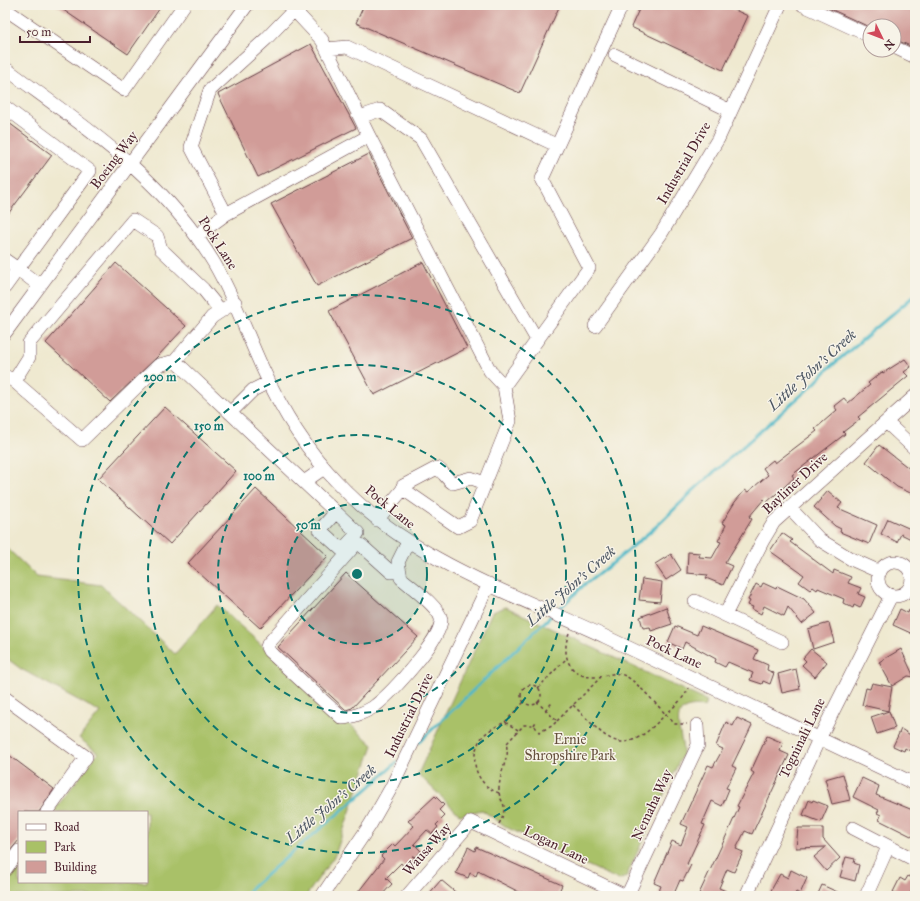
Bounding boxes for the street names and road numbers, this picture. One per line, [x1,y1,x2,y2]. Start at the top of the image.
street label: Industrial Drive [654,119,715,207]
street label: Boeing Way [87,127,142,192]
street label: Pock Lane [195,213,242,273]
street label: Bayliner Drive [759,448,831,518]
street label: Pock Lane [361,482,419,533]
street label: Pock Lane [643,632,705,672]
street label: Industrial Drive [381,670,437,760]
street label: Togninali Lane [775,695,829,781]
street label: Nemaha Way [628,766,676,843]
street label: Wausa Way [399,819,455,879]
street label: Logan Lane [521,822,591,868]

